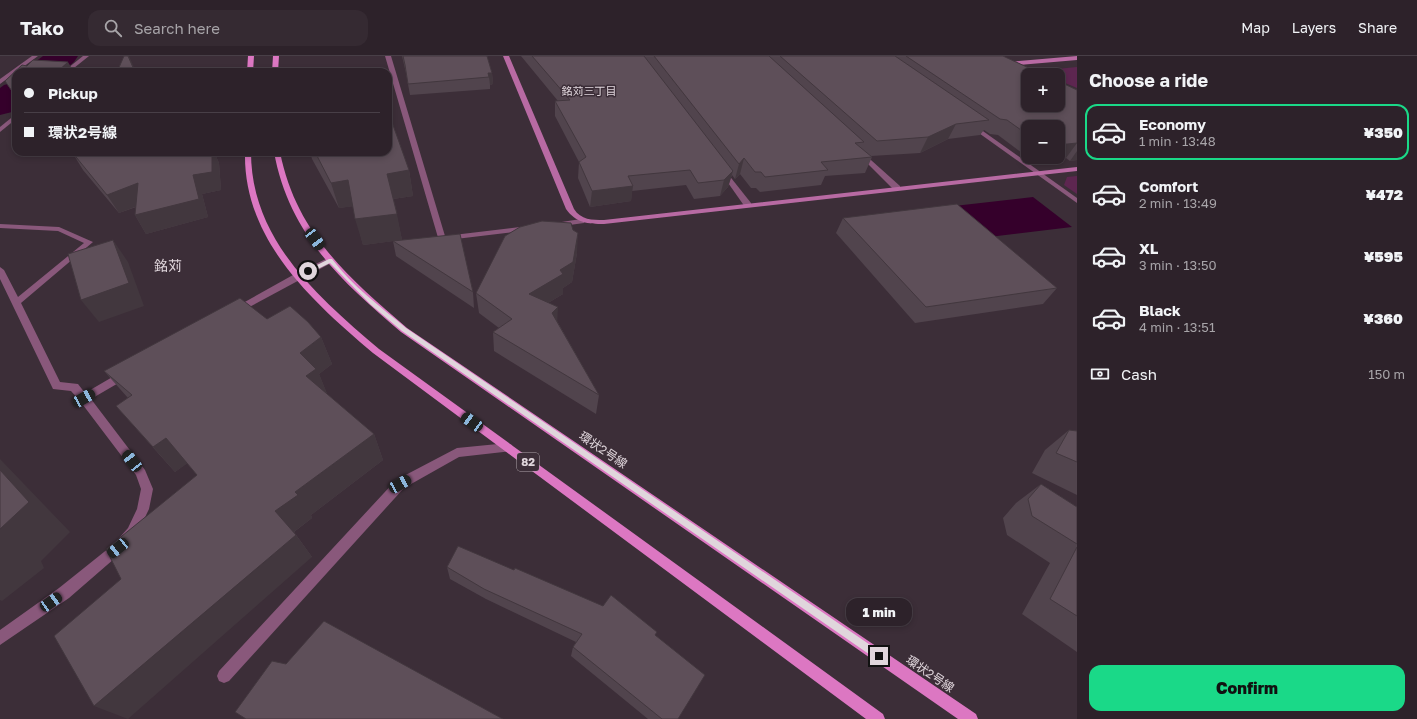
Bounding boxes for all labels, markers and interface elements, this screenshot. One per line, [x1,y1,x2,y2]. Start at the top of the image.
search box [88,10,368,46]
text: Tako [20,16,64,39]
icon: search [102,17,124,39]
text: Search here [134,19,220,37]
text: Map [1241,19,1270,36]
text: Layers [1292,19,1336,36]
text: Share [1358,19,1397,36]
map controls [1021,68,1065,164]
button: + [1021,68,1065,112]
text: Choose a ride [1089,69,1208,91]
text: Pickup [48,84,98,102]
district label: 銘苅三丁目 [562,84,617,97]
icon: car [1091,114,1127,150]
text: Economy [1139,115,1206,133]
button: − [1021,120,1065,164]
text: 環状2号線 [48,123,117,141]
text: ¥350 [1364,123,1403,141]
text: 1 min · 13:48 [1139,133,1216,149]
icon: car [1091,176,1127,212]
text: Comfort [1139,177,1198,195]
text: ¥472 [1365,185,1403,203]
text: 2 min · 13:49 [1139,195,1217,211]
car [303,226,327,252]
icon: car [1091,238,1127,274]
text: XL [1139,239,1158,257]
text: ¥595 [1364,247,1403,265]
district label: 銘苅 [154,257,182,274]
text: 3 min · 13:50 [1139,257,1217,273]
route start [299,262,317,280]
icon: car [1091,300,1127,336]
text: Black [1139,301,1181,319]
text: ¥360 [1363,309,1403,327]
text: 4 min · 13:51 [1139,319,1215,335]
icon: cash [1089,363,1111,385]
text: Cash [1121,365,1157,383]
text: 150 m [1368,366,1405,382]
car [71,387,97,409]
car [459,410,485,434]
street label: 環状2号線 [576,428,630,471]
car [120,448,144,474]
road number: 82 [517,453,539,471]
car [387,473,413,495]
car [105,536,131,560]
car [38,590,64,614]
callout: 1 min [846,598,912,626]
text: 1 min [862,604,896,620]
route end [870,647,888,665]
street label: 環状2号線 [903,652,957,695]
button: Confirm [1089,665,1405,711]

